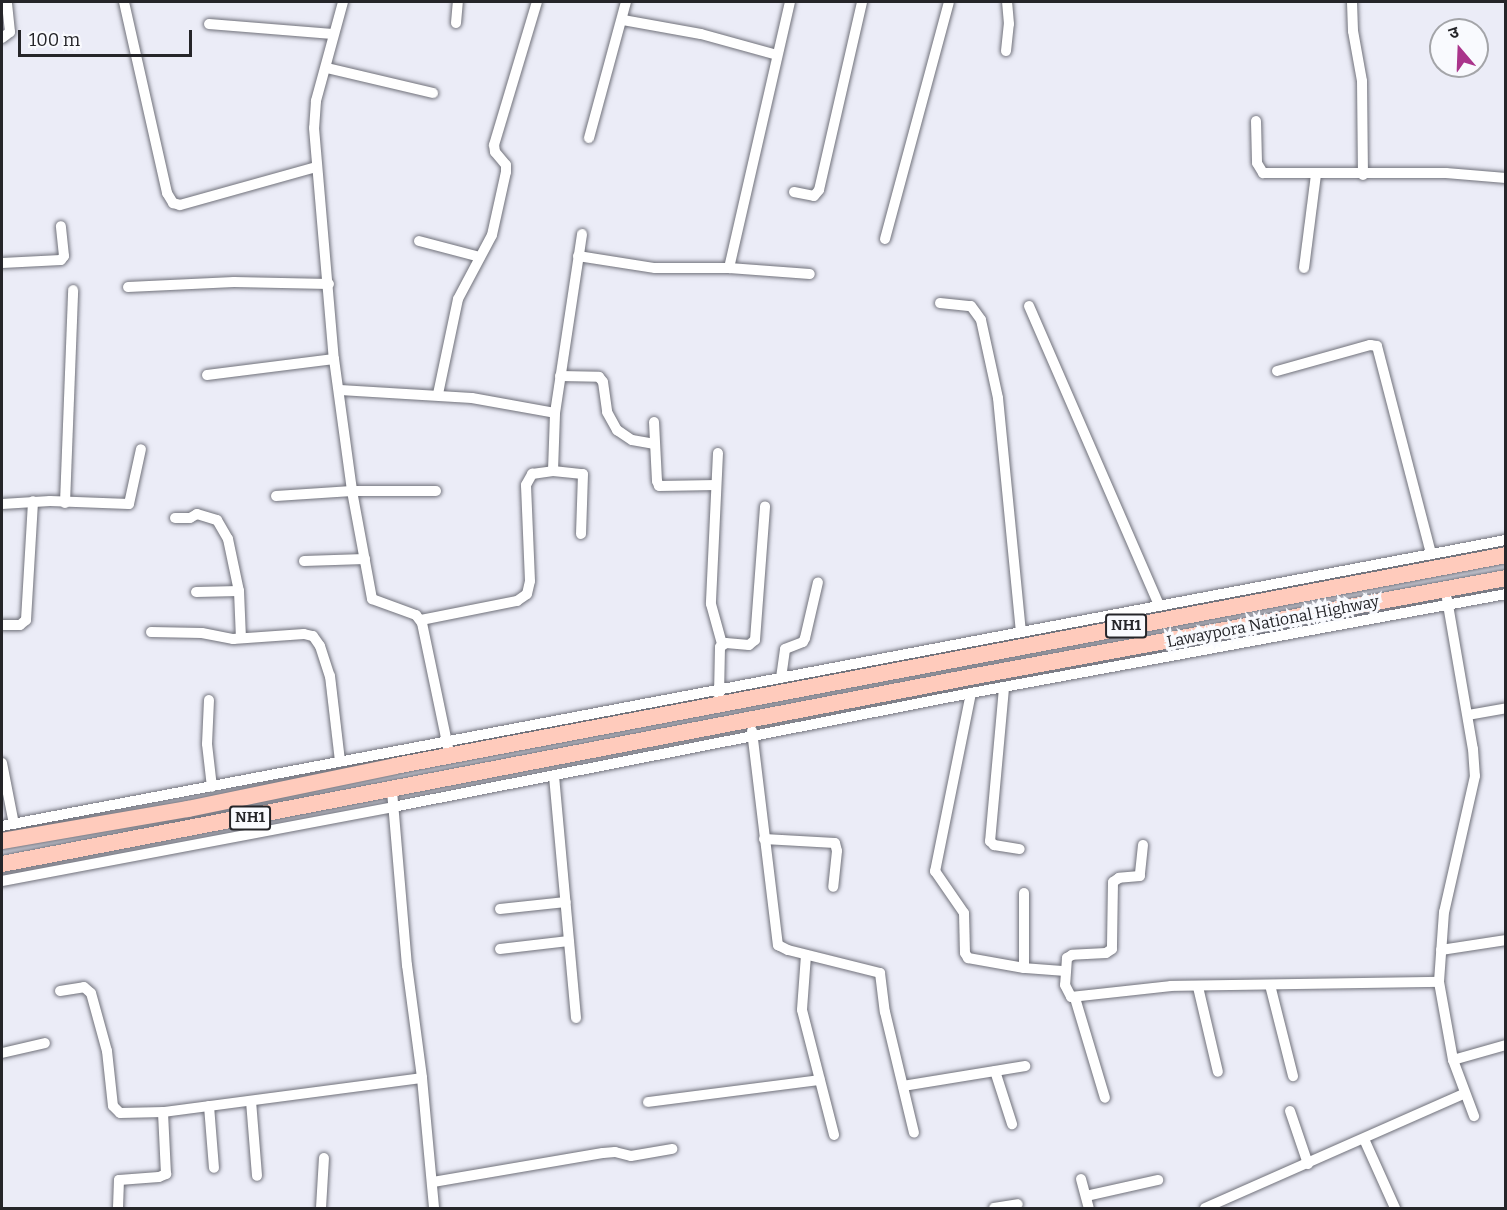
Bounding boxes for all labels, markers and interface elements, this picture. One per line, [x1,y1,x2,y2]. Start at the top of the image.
scale bar [21,18,195,56]
north arrow [1429,18,1489,78]
text: उ [1446,22,1461,43]
text: 100 m [29,29,80,51]
street label: Lawaypora National Highway [1165,592,1381,652]
road number: NH1 [1105,614,1147,638]
road number: NH1 [229,806,271,830]

